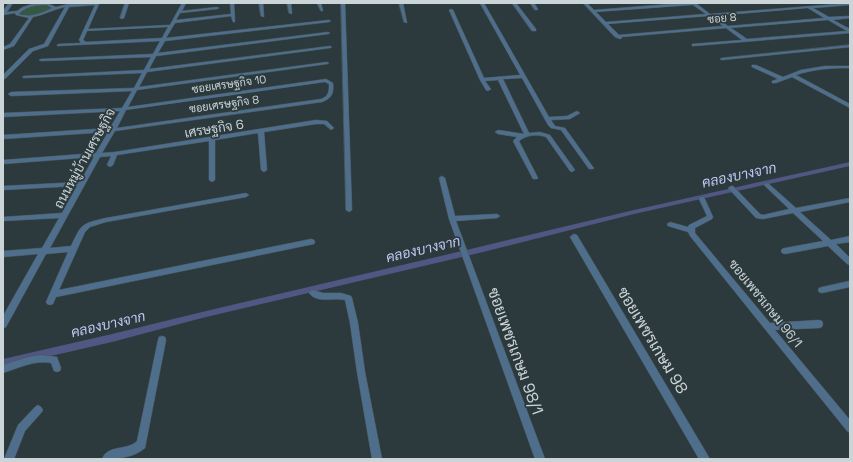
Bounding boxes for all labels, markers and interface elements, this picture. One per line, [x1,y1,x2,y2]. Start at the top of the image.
street label: ซอย 8 [707,10,737,26]
street label: ซอยเศรษฐกิจ 10 [191,72,267,97]
street label: ซอยเศรษฐกิจ 8 [188,92,260,117]
street label: ถนนหมู่บ้านเศรษฐกิจ [49,105,120,212]
street label: เศรษฐกิจ 6 [183,115,245,142]
water label: คลองบางจาก [700,158,778,192]
water label: คลองบางจาก [384,232,462,266]
street label: ซอยเพชรเกษม 96/1 [725,256,806,351]
street label: ซอยเพชรเกษม 98 [612,283,693,398]
street label: ซอยเพชรเกษม 98/1 [483,285,548,418]
water label: คลองบางจาก [69,307,147,341]

